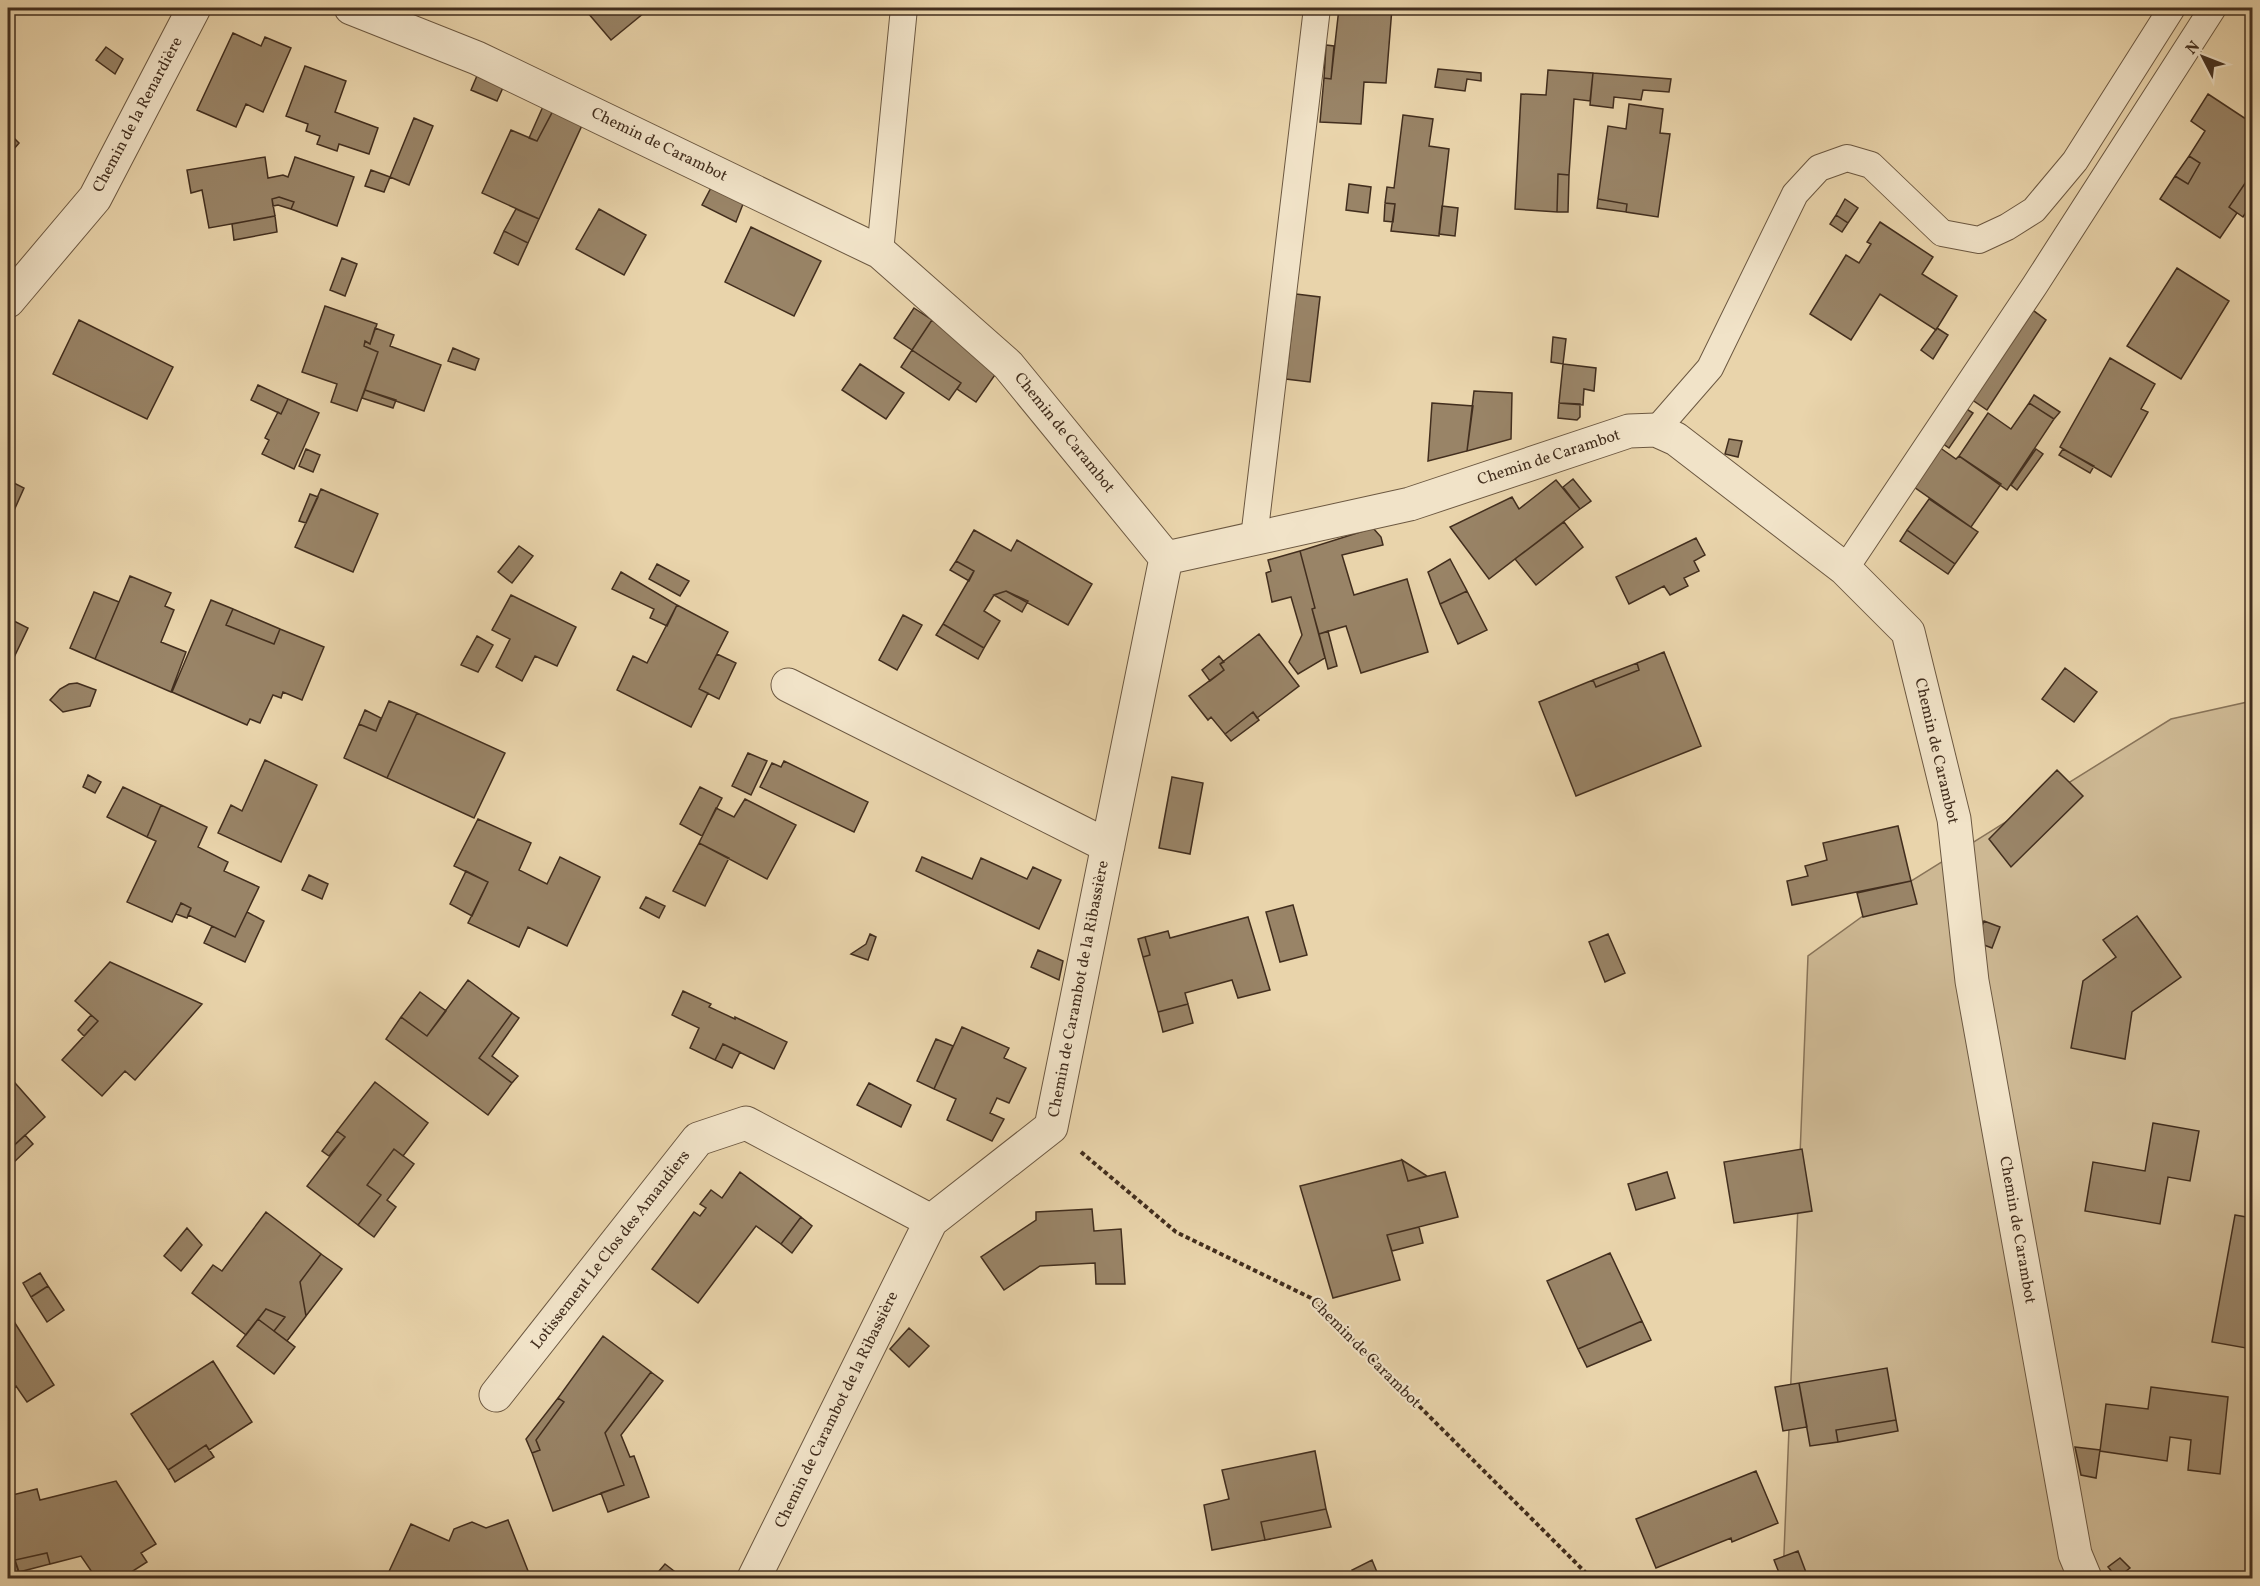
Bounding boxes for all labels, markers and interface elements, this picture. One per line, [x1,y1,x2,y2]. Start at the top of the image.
north arrow [2173,27,2233,87]
street label: Chemin de la Renardière [88,33,188,197]
text: N [2181,36,2206,60]
street label: Chemin de Carambot [587,102,731,188]
street label: Chemin de Carambot [1008,368,1120,498]
street label: Chemin de Carambot [1475,424,1624,492]
street label: Chemin de Carambot [1908,676,1964,827]
street label: Chemin de Carambot de la Ribassière [1043,859,1115,1119]
street label: Lotissement Le Clos des Amandiers [526,1146,696,1354]
street label: Chemin de Carambot [1993,1155,2041,1306]
street label: Chemin de Carambot de la Ribassière [770,1288,904,1532]
street label: Chemin de Carambot [1304,1292,1426,1414]

